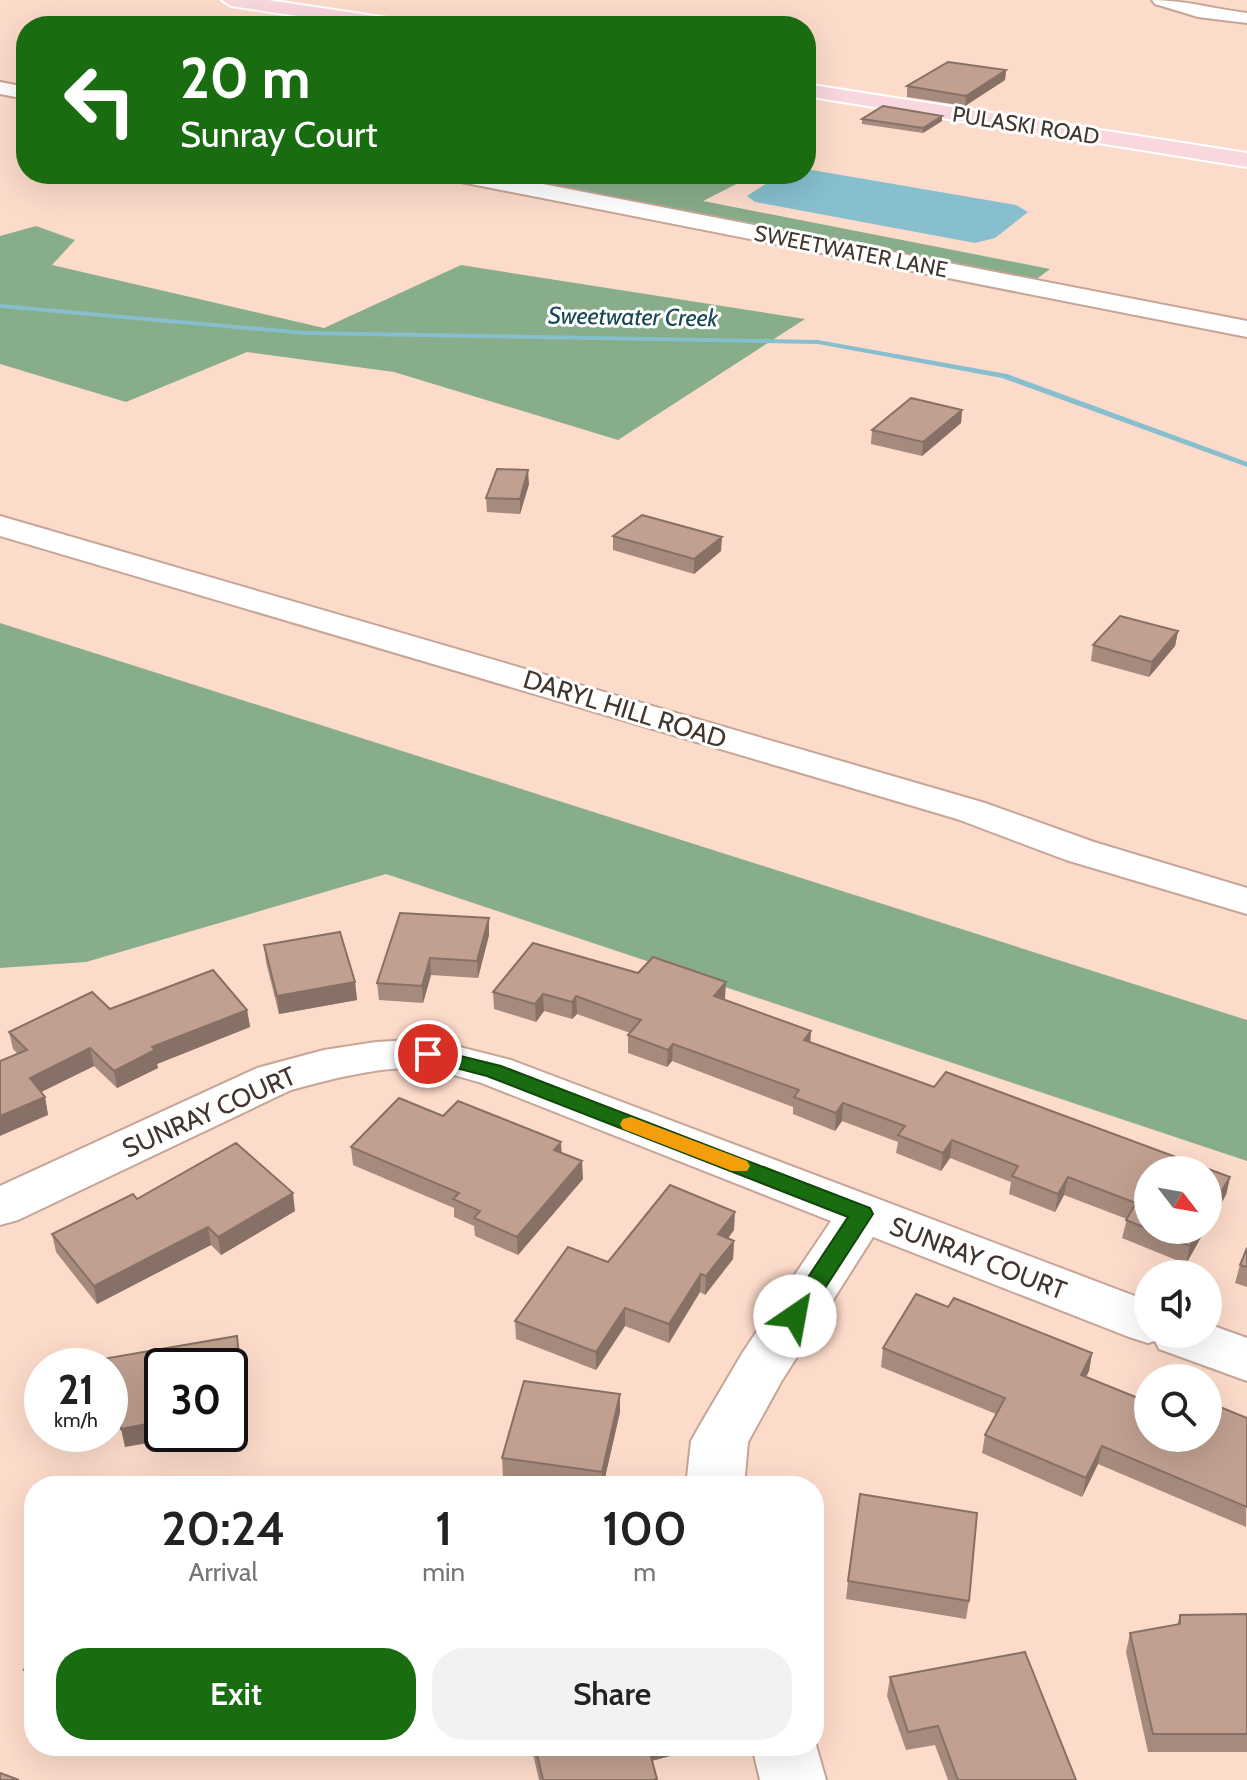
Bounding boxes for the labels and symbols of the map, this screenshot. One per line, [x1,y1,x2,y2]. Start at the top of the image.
street label: PULASKI ROAD [950,101,1101,150]
street label: SWEETWATER LANE [752,219,950,283]
water label: Sweetwater Creek [548,301,719,332]
street label: DARYL HILL ROAD [520,663,730,755]
pin [394,1020,462,1088]
street label: SUNRAY COURT [117,1059,301,1165]
north arrow [1134,1156,1222,1244]
street label: SUNRAY COURT [885,1210,1071,1306]
position arrow [753,1274,837,1358]
speed limit sign: 30 [144,1348,248,1452]

